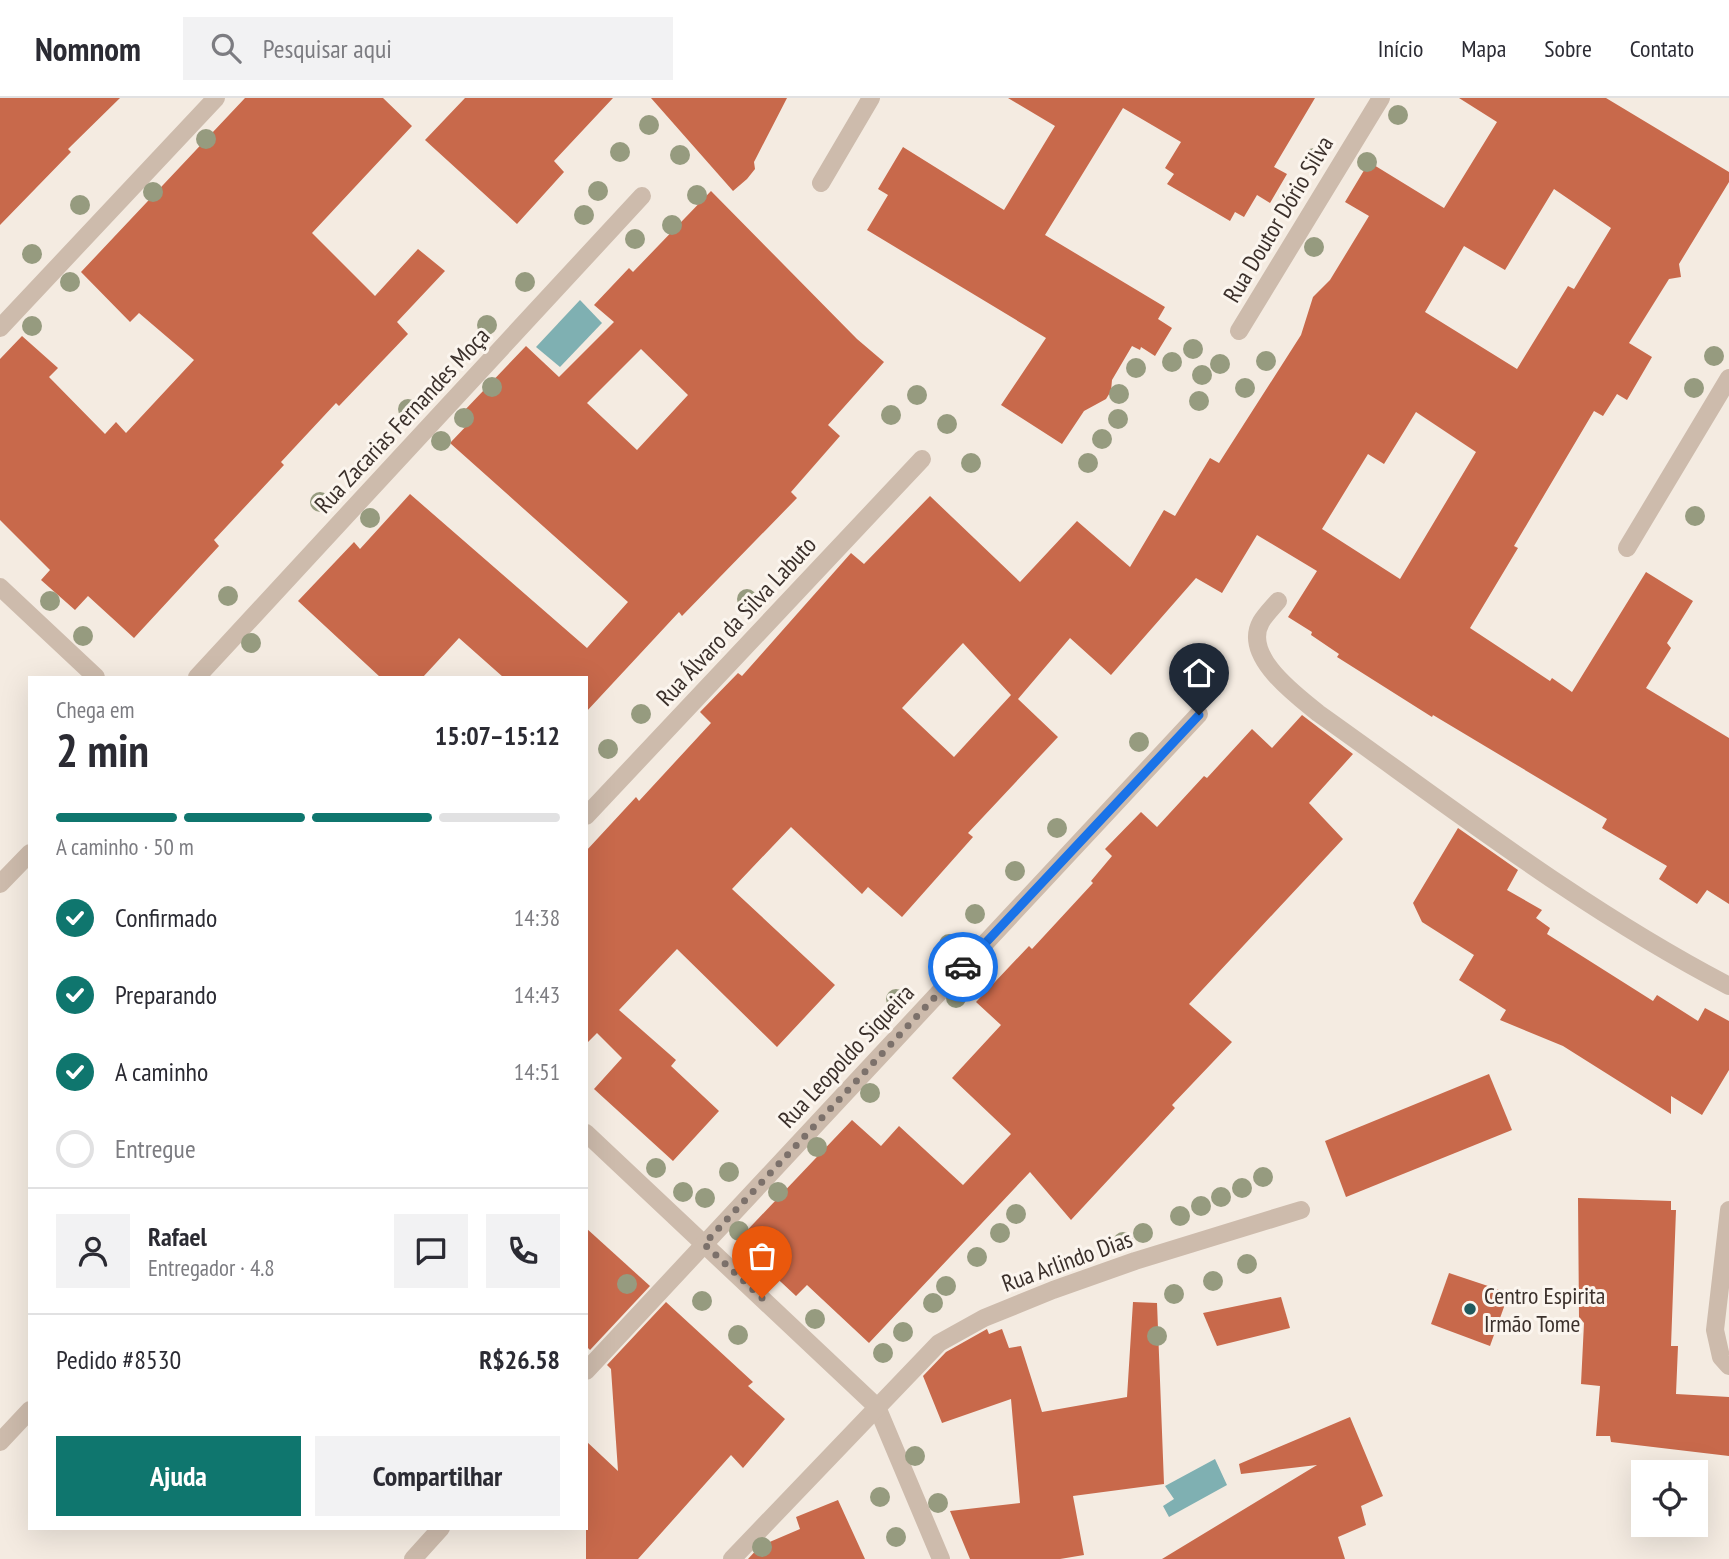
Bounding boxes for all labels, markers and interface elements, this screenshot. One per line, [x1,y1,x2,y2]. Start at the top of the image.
search box [183,17,673,80]
text: Nomnom [35,27,141,70]
icon: search [207,29,245,67]
text: Pesquisar aqui [263,32,392,65]
text: Início [1378,33,1423,64]
text: Mapa [1461,33,1506,64]
text: Sobre [1544,33,1592,64]
text: Contato [1630,33,1694,64]
street label: Rua Doutor Dório Silva [1216,130,1340,308]
street label: Rua Zacarias Fernandes Moça [308,321,496,519]
street label: Rua Álvaro da Silva Labuto [649,530,823,712]
pin [1169,643,1229,715]
icon: home [1180,654,1218,692]
text: Chega em [56,695,134,724]
text: 15:07–15:12 [435,719,560,752]
text: 2 min [56,720,149,780]
text: A caminho · 50 m [56,832,194,861]
icon: check [56,899,94,937]
text: Confirmado [115,901,217,934]
text: 14:38 [514,903,560,932]
courier [928,932,998,1002]
icon: car [944,948,982,986]
icon: check [56,976,94,1014]
text: Preparando [115,978,217,1011]
street label: Rua Leopoldo Siqueira [771,978,921,1134]
text: 14:43 [514,980,560,1009]
icon: check [56,1053,94,1091]
text: A caminho [115,1055,208,1088]
text: 14:51 [514,1057,560,1086]
text: Entregue [115,1132,196,1165]
button: person [56,1214,130,1288]
button: chat [394,1214,468,1288]
button: phone [486,1214,560,1288]
text: Rafael [148,1220,207,1253]
street label: Rua Arlindo Dias [998,1223,1136,1299]
pin [732,1226,792,1298]
icon: bag [743,1237,781,1275]
text: Entregador · 4.8 [148,1253,275,1282]
place label: Centro Espirita Irmão Tome [1484,1280,1605,1339]
marker: Centro Espirita Irmão Tome [1462,1301,1478,1317]
text: Pedido #8530 [56,1343,181,1376]
text: R$26.58 [479,1343,560,1376]
button: Ajuda [56,1436,301,1516]
button: Compartilhar [315,1436,560,1516]
map controls [1631,1460,1708,1537]
button: locate [1631,1460,1708,1537]

